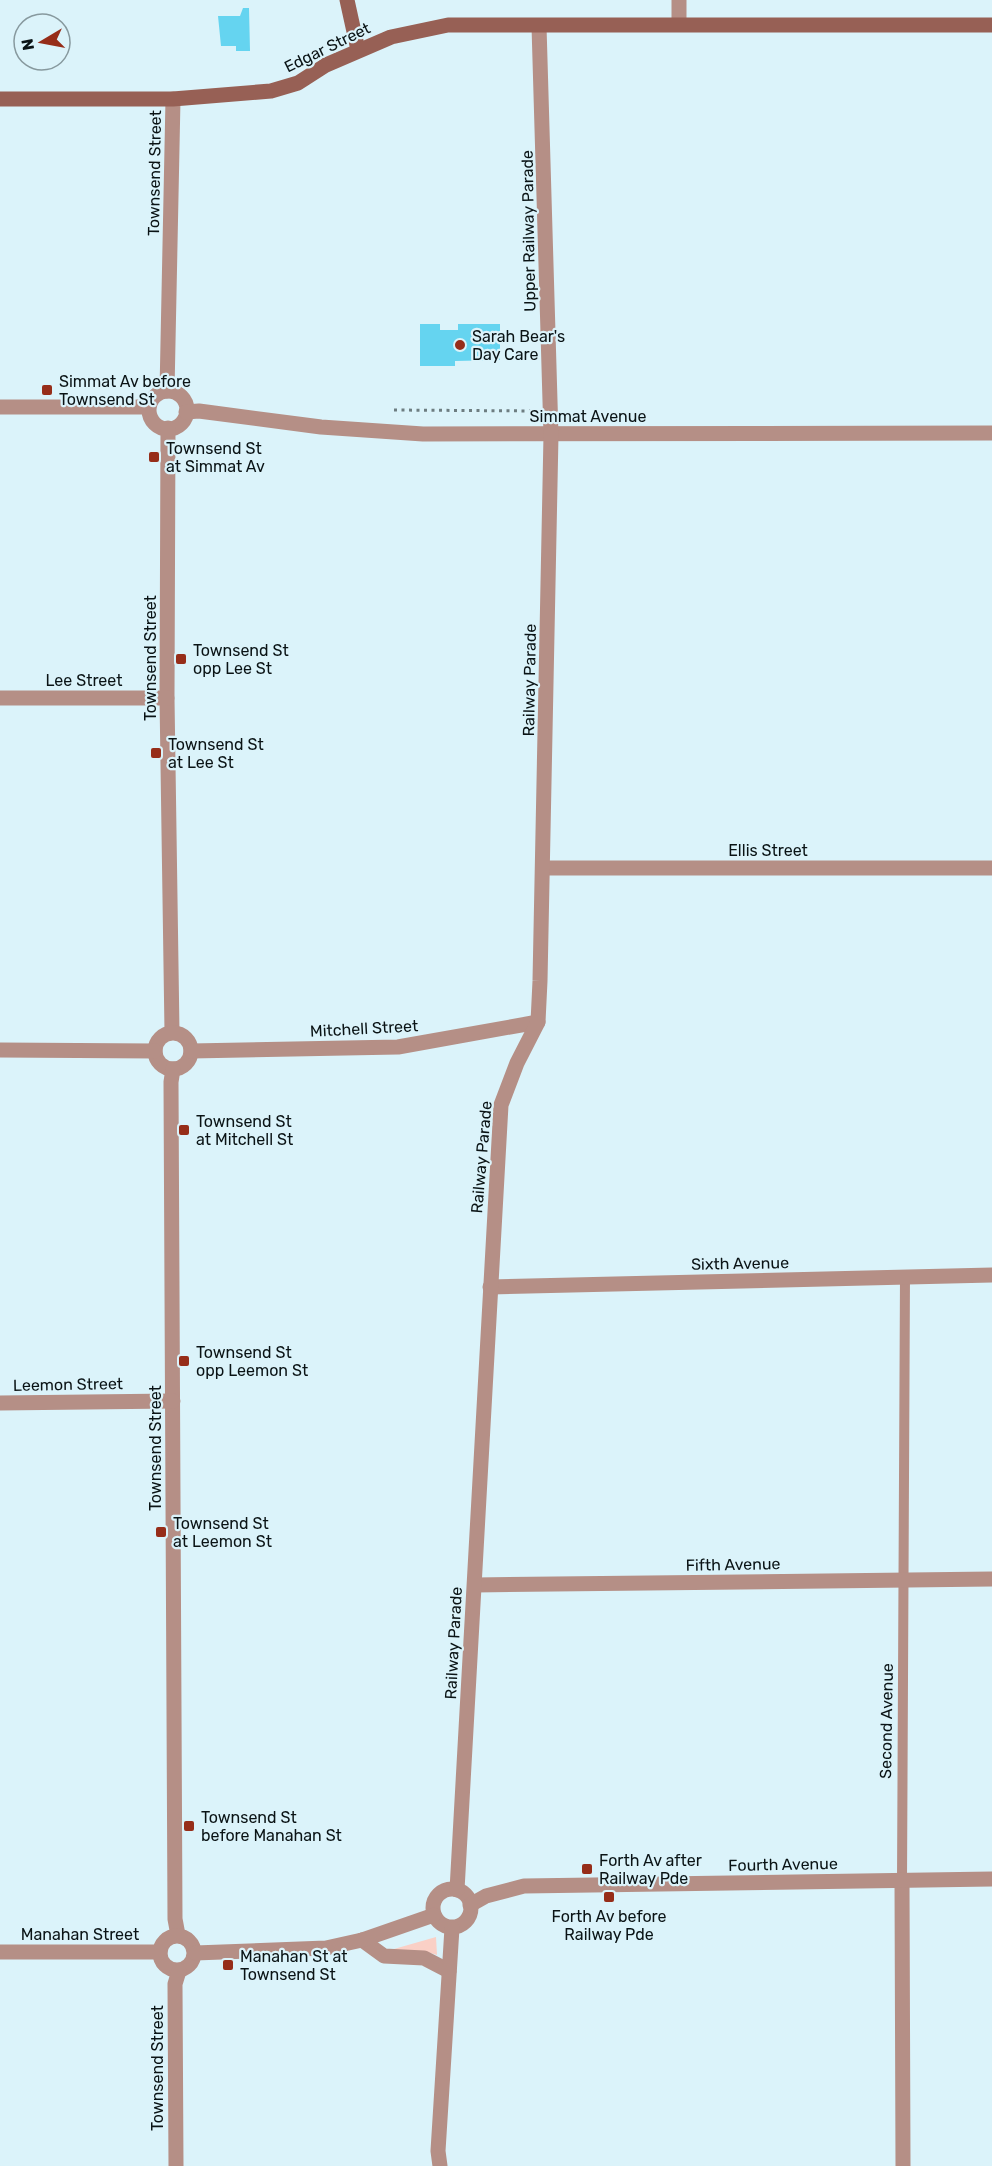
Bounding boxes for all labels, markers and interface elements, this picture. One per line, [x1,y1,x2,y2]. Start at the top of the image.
north arrow [12,12,72,72]
street label: Edgar Street [281,18,373,76]
text: N [17,37,38,52]
street label: Townsend Street [144,110,165,236]
street label: Upper Railway Parade [518,150,539,312]
place label: Sarah Bear's Day Care [472,327,565,364]
marker: Sarah Bear's Day Care [453,338,467,352]
place label: Simmat Av before Townsend St [59,372,191,409]
marker: Simmat Av before Townsend St [40,383,54,397]
street label: Simmat Avenue [530,407,646,426]
place label: Townsend St at Simmat Av [166,439,265,476]
marker: Townsend St at Simmat Av [147,450,161,464]
street label: Townsend Street [141,595,160,721]
street label: Railway Parade [519,623,540,737]
place label: Townsend St opp Lee St [193,641,289,678]
marker: Townsend St opp Lee St [174,652,188,666]
street label: Lee Street [46,671,122,690]
place label: Townsend St at Lee St [168,735,264,772]
marker: Townsend St at Lee St [149,746,163,760]
street label: Ellis Street [728,841,808,860]
street label: Mitchell Street [309,1016,419,1041]
street label: Railway Parade [467,1100,496,1214]
place label: Townsend St at Mitchell St [196,1112,293,1149]
marker: Townsend St at Mitchell St [177,1123,191,1137]
street label: Sixth Avenue [691,1253,789,1274]
place label: Townsend St opp Leemon St [196,1343,308,1380]
marker: Townsend St opp Leemon St [177,1354,191,1368]
street label: Leemon Street [13,1374,123,1395]
street label: Townsend Street [146,1385,165,1511]
place label: Townsend St at Leemon St [173,1514,272,1551]
marker: Townsend St at Leemon St [154,1525,168,1539]
street label: Fifth Avenue [685,1554,781,1575]
street label: Railway Parade [441,1586,466,1700]
street label: Second Avenue [876,1663,897,1779]
place label: Townsend St before Manahan St [201,1808,342,1845]
marker: Townsend St before Manahan St [182,1819,196,1833]
place label: Forth Av after Railway Pde [599,1851,702,1888]
street label: Fourth Avenue [728,1854,838,1875]
marker: Forth Av after Railway Pde [580,1862,594,1876]
marker: Forth Av before Railway Pde [602,1890,616,1904]
place label: Forth Av before Railway Pde [552,1907,667,1944]
street label: Manahan Street [21,1925,139,1944]
place label: Manahan St at Townsend St [240,1947,347,1984]
marker: Manahan St at Townsend St [221,1958,235,1972]
street label: Townsend Street [148,2005,167,2131]

